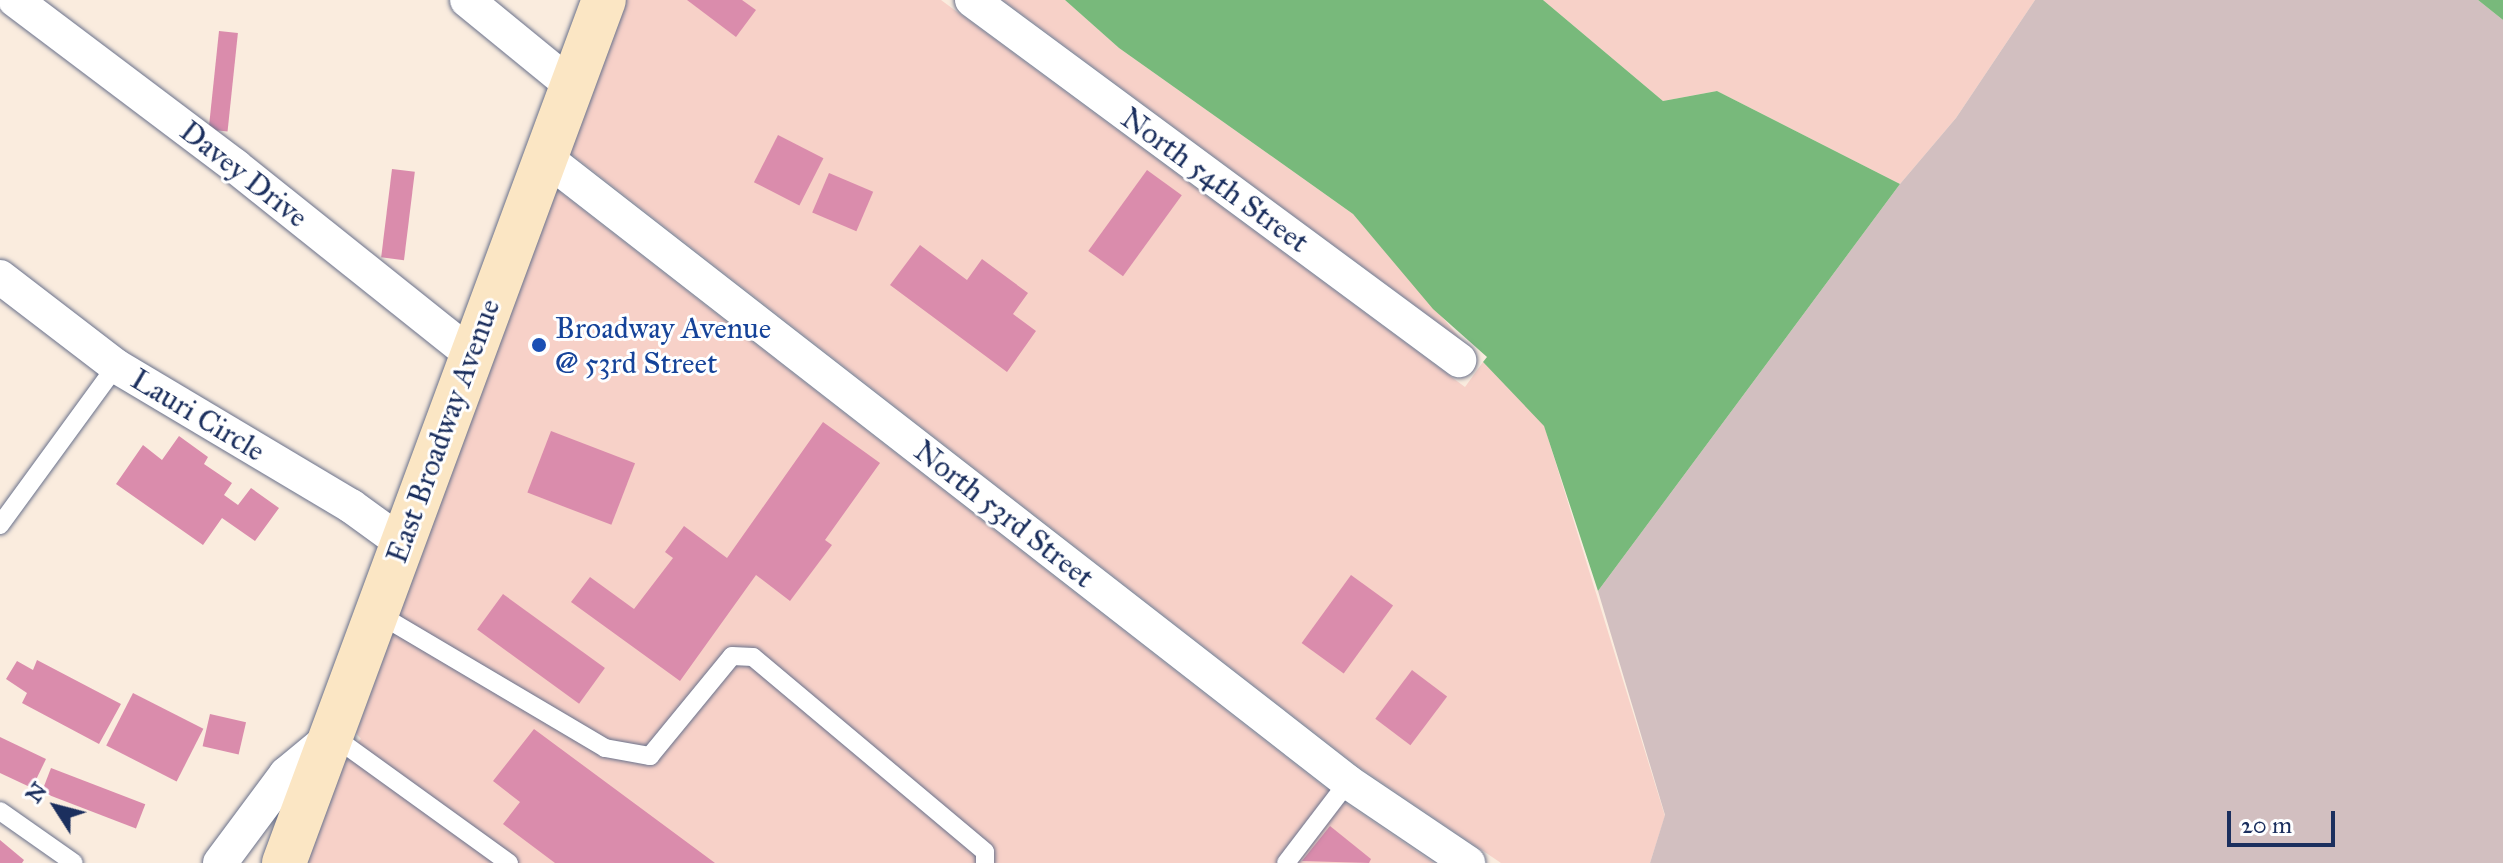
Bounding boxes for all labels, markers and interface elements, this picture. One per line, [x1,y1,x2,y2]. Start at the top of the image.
street label: North 54th Street [1114,100,1316,260]
street label: Davey Drive [173,113,315,235]
street label: East Broadway Avenue [378,294,508,568]
place label: Broadway Avenue @ 53rd Street [555,310,771,380]
marker: Broadway Avenue @ 53rd Street [530,336,548,354]
street label: Lauri Circle [125,361,271,469]
street label: North 53rd Street [907,433,1101,595]
north arrow [16,767,96,847]
text: N [20,777,53,808]
scale bar [2231,795,2339,845]
text: 20 m [2241,810,2292,840]

